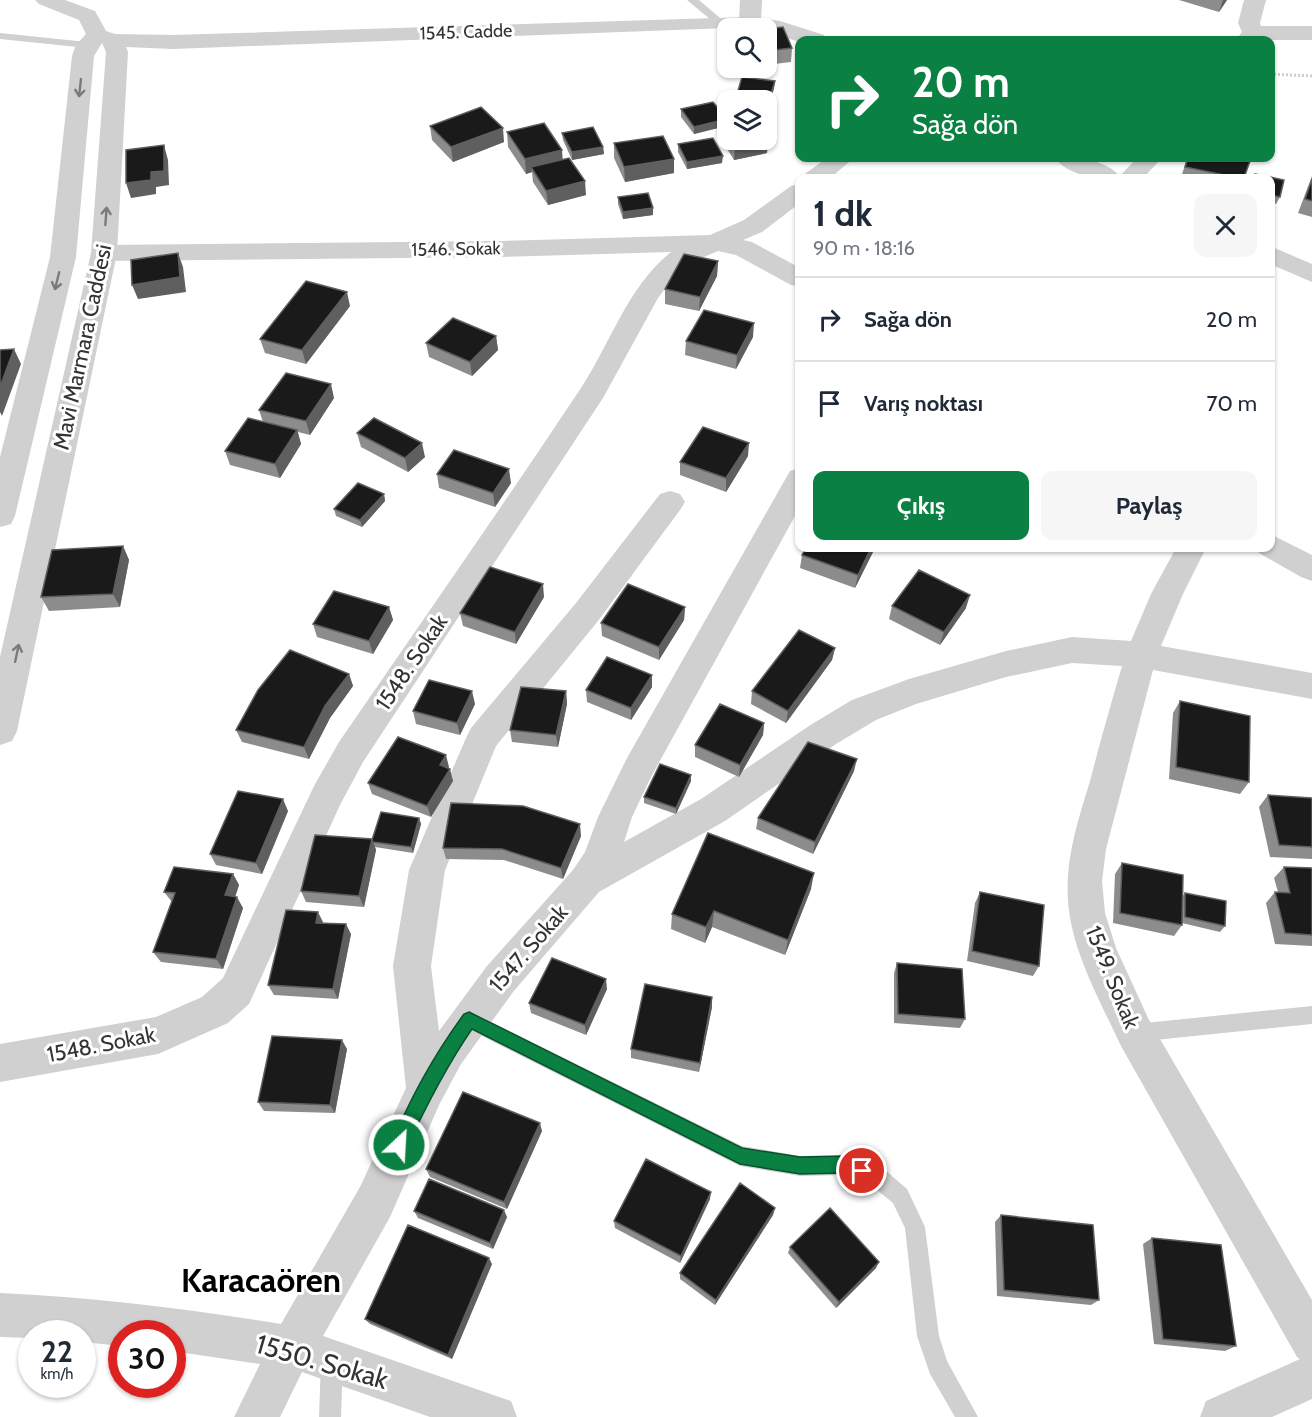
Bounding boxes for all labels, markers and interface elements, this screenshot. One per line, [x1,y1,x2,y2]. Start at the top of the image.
map controls [717,18,777,150]
button: search [717,18,777,78]
street label: 1545. Cadde [419,19,513,45]
text: 20 m [912,56,1010,108]
icon: right [813,60,891,138]
one-way arrow [75,78,86,97]
button: layers [717,90,777,150]
text: Sağa dön [912,108,1018,141]
text: 1 dk [813,191,872,235]
button: close [1194,194,1257,257]
one-way arrow [101,206,112,226]
text: 90 m · 18:16 [813,236,915,260]
street label: 1546. Sokak [411,237,502,261]
street label: Mavi Marmara Caddesi [48,242,117,452]
one-way arrow [50,272,62,291]
icon: right [813,303,846,336]
text: Sağa dön [864,306,952,333]
text: 20 m [1206,306,1257,333]
icon: arrive [813,387,846,420]
text: Varış noktası [864,390,983,417]
text: 70 m [1207,390,1257,417]
button: Çıkış [813,471,1029,540]
button: Paylaş [1041,471,1257,540]
street label: 1548. Sokak [370,609,453,715]
one-way arrow [12,644,23,663]
street label: 1547. Sokak [483,899,574,997]
street label: 1549. Sokak [1080,922,1145,1033]
street label: 1548. Sokak [45,1021,158,1068]
position arrow [367,1113,431,1177]
pin [836,1145,887,1196]
icon: arrive [845,1154,878,1187]
district label: Karacaören [181,1260,341,1300]
speed limit sign: 30 [108,1320,186,1398]
street label: 1550. Sokak [252,1327,393,1396]
text: 22 [41,1333,73,1370]
text: km/h [41,1365,73,1383]

